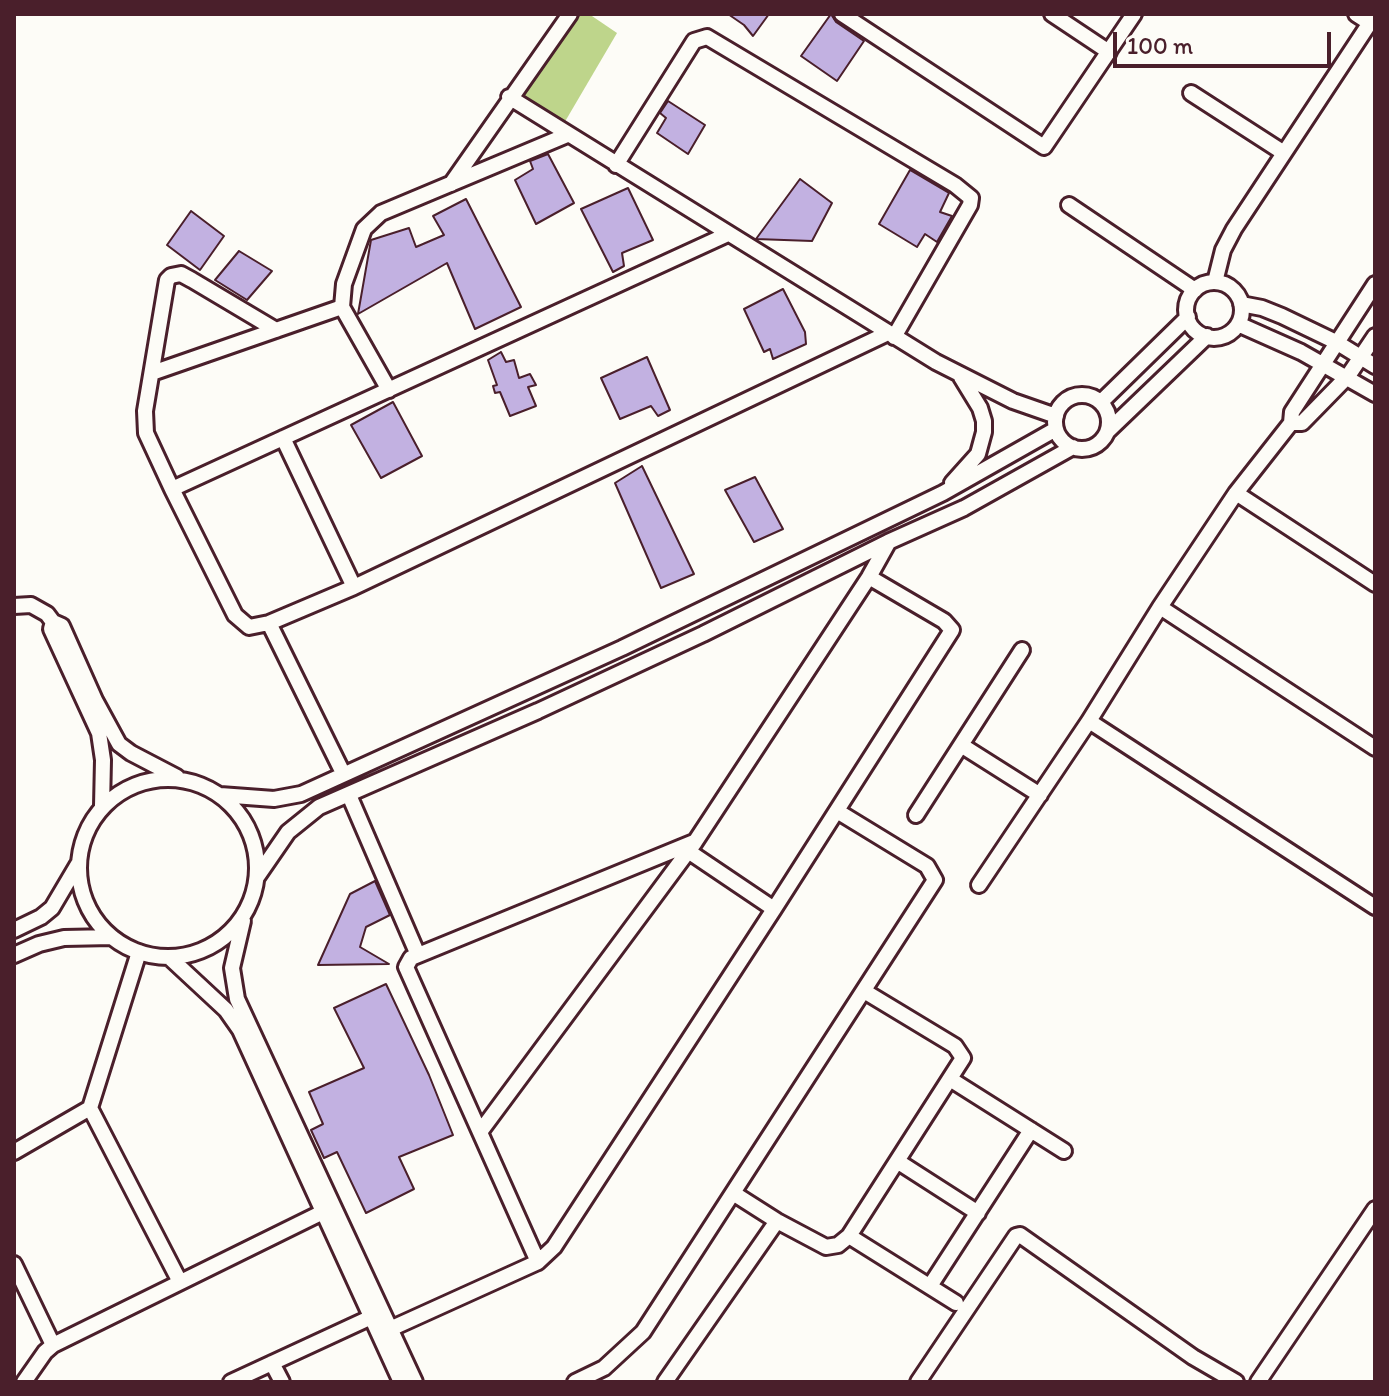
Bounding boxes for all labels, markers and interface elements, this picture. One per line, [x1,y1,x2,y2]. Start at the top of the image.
scale bar [1117,16,1335,66]
text: 100 m [1127,31,1193,60]

